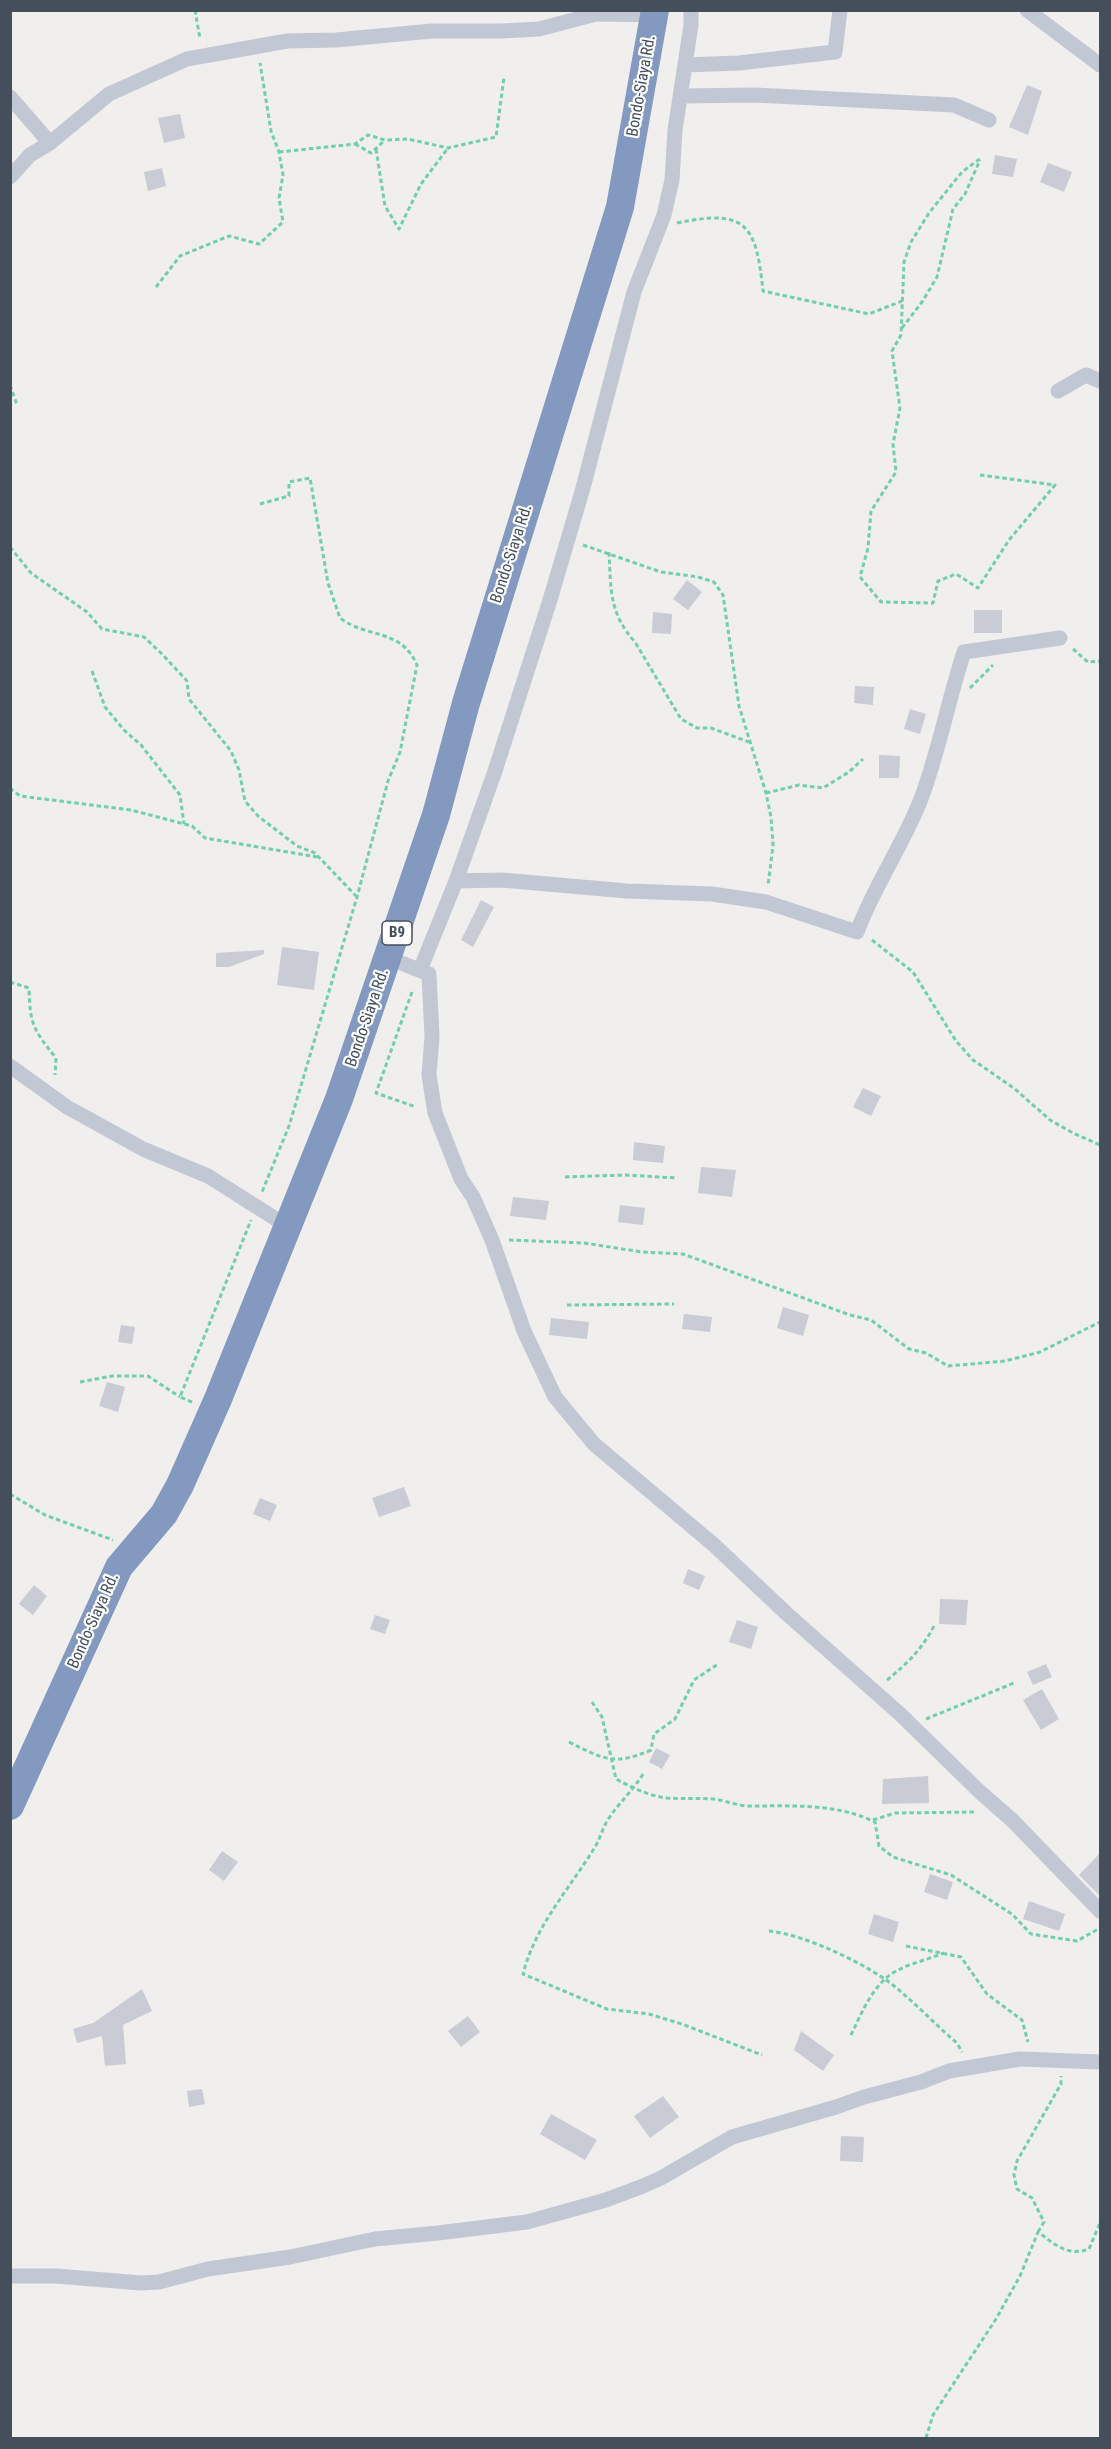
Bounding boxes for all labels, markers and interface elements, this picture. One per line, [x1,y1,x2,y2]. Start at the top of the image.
street label: Bondo-Siaya Rd. [624,34,660,138]
street label: Bondo-Siaya Rd. [487,502,537,606]
road number: B9 [382,921,412,945]
street label: Bondo-Siaya Rd. [342,966,394,1070]
street label: Bondo-Siaya Rd. [64,1570,124,1672]

